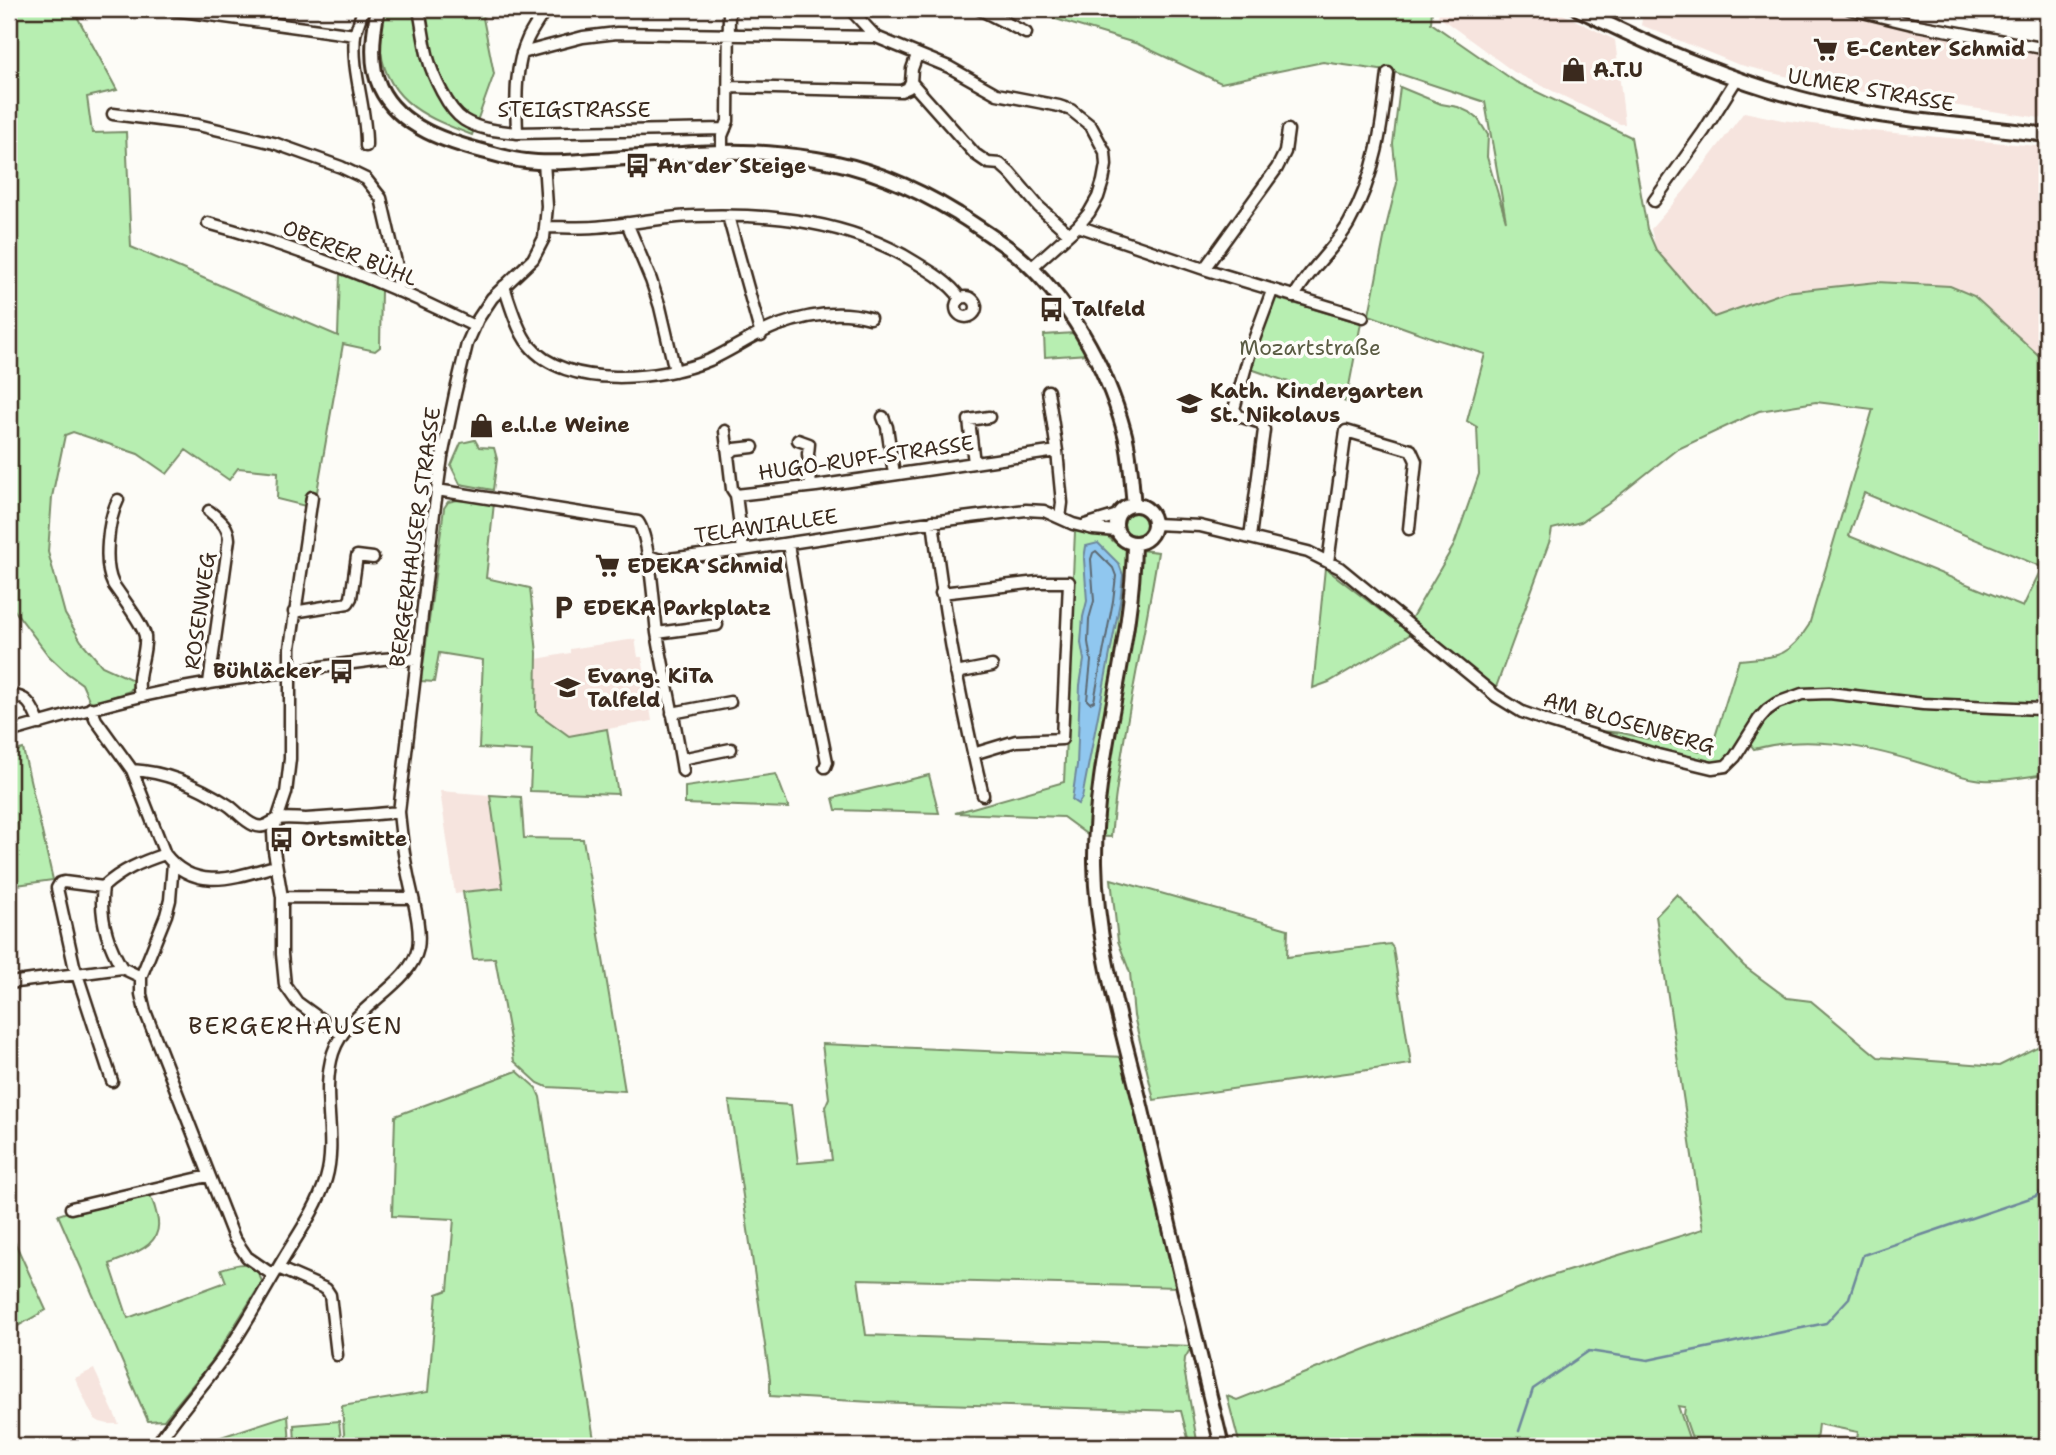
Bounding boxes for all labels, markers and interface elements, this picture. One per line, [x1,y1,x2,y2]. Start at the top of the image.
supermarket icon: E-Center Schmid [1812,35,1840,63]
place label: E-Center Schmid [1846,35,2025,63]
shop icon: A.T.U [1559,56,1587,84]
place label: A.T.U [1593,56,1643,84]
street label: ULMER STRASSE [1785,62,1957,118]
street label: STEIGSTRASSE [497,96,651,124]
bus stop icon: An der Steige [623,152,651,180]
place label: An der Steige [657,152,807,180]
street label: OBERER BÜHL [278,213,422,293]
bus stop icon: Talfeld [1038,295,1066,323]
place label: Talfeld [1072,295,1146,323]
park label: Mozartstraße [1239,334,1381,362]
place label: Kath. Kindergarten St. Nikolaus [1210,377,1423,429]
school or university icon: Kath. Kindergarten St. Nikolaus [1176,389,1204,417]
street label: BERGERHAUSER STRASSE [383,405,447,669]
shop icon: e.l.l.e Weine [467,411,495,439]
place label: e.l.l.e Weine [501,411,630,439]
street label: HUGO-RUPF-STRASSE [756,429,976,487]
street label: TELAWIALLEE [693,502,839,550]
street label: ROSENWEG [178,550,222,672]
supermarket icon: EDEKA Schmid [593,552,621,580]
place label: EDEKA Schmid [627,552,784,580]
parking icon: EDEKA Parkplatz [549,594,577,622]
place label: EDEKA Parkplatz [583,594,771,622]
place label: Bühläcker [213,657,322,685]
bus stop icon: Bühläcker [328,657,356,685]
place label: Evang. KiTa Talfeld [587,662,714,714]
school or university icon: Evang. KiTa Talfeld [553,674,581,702]
street label: AM BLOSENBERG [1540,685,1718,761]
bus stop icon: Ortsmitte [267,825,295,853]
place label: Ortsmitte [301,825,407,853]
district label: BERGERHAUSEN [188,1010,404,1042]

